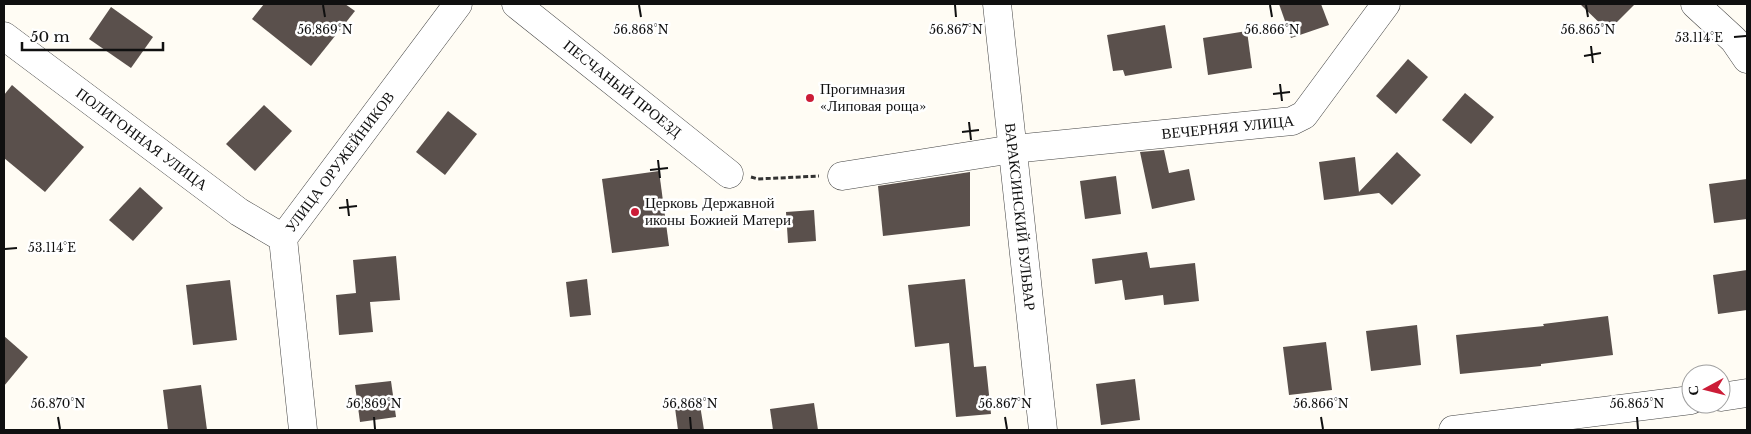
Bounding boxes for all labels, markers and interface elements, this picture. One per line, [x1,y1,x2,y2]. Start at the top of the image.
scale bar [22,20,164,52]
text: 56.869°N [297,22,353,37]
text: 56.868°N [614,22,669,37]
text: 56.867°N [929,22,983,37]
text: 56.866°N [1244,22,1300,37]
text: 56.865°N [1561,22,1615,37]
text: 50 m [30,27,70,46]
text: 53.114°E [1675,30,1723,45]
street label: ПЕСЧАНЫЙ ПРОЕЗД [560,36,685,141]
place label: Прогимназия «Липовая роща» [820,79,926,115]
street label: ПОЛИГОННАЯ УЛИЦА [72,83,212,194]
street label: УЛИЦА ОРУЖЕЙНИКОВ [281,87,398,236]
marker: Прогимназия «Липовая роща» [804,92,816,104]
street label: ВЕЧЕРНЯЯ УЛИЦА [1160,111,1295,143]
street label: ВАРАКСИНСКИЙ БУЛЬВАР [1001,122,1040,312]
place label: Церковь Державной иконы Божией Матери [645,193,791,229]
marker: Церковь Державной иконы Божией Матери [629,206,641,218]
text: 53.114°E [28,240,76,255]
north arrow [1681,364,1731,414]
text: С [1684,384,1703,397]
text: 56.870°N [31,396,85,411]
text: 56.869°N [346,396,402,411]
text: 56.868°N [663,396,718,411]
text: 56.867°N [978,396,1032,411]
text: 56.866°N [1293,396,1349,411]
text: 56.865°N [1610,396,1664,411]

